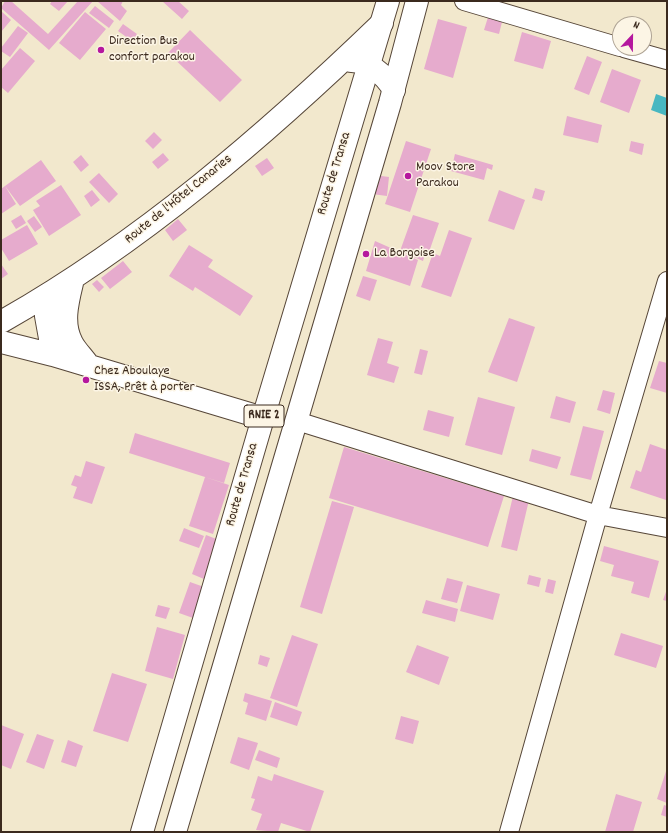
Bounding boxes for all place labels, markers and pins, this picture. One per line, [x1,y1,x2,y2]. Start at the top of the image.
place label: Direction Bus confort parakou [109,34,195,66]
marker: Direction Bus confort parakou [96,45,106,55]
place label: Moov Store Parakou [416,160,475,192]
marker: Moov Store Parakou [403,171,413,181]
place label: La Borgoise [374,246,435,262]
marker: La Borgoise [361,249,371,259]
place label: Chez Aboulaye ISSA, Prêt à porter [94,364,195,396]
marker: Chez Aboulaye ISSA, Prêt à porter [81,375,91,385]

